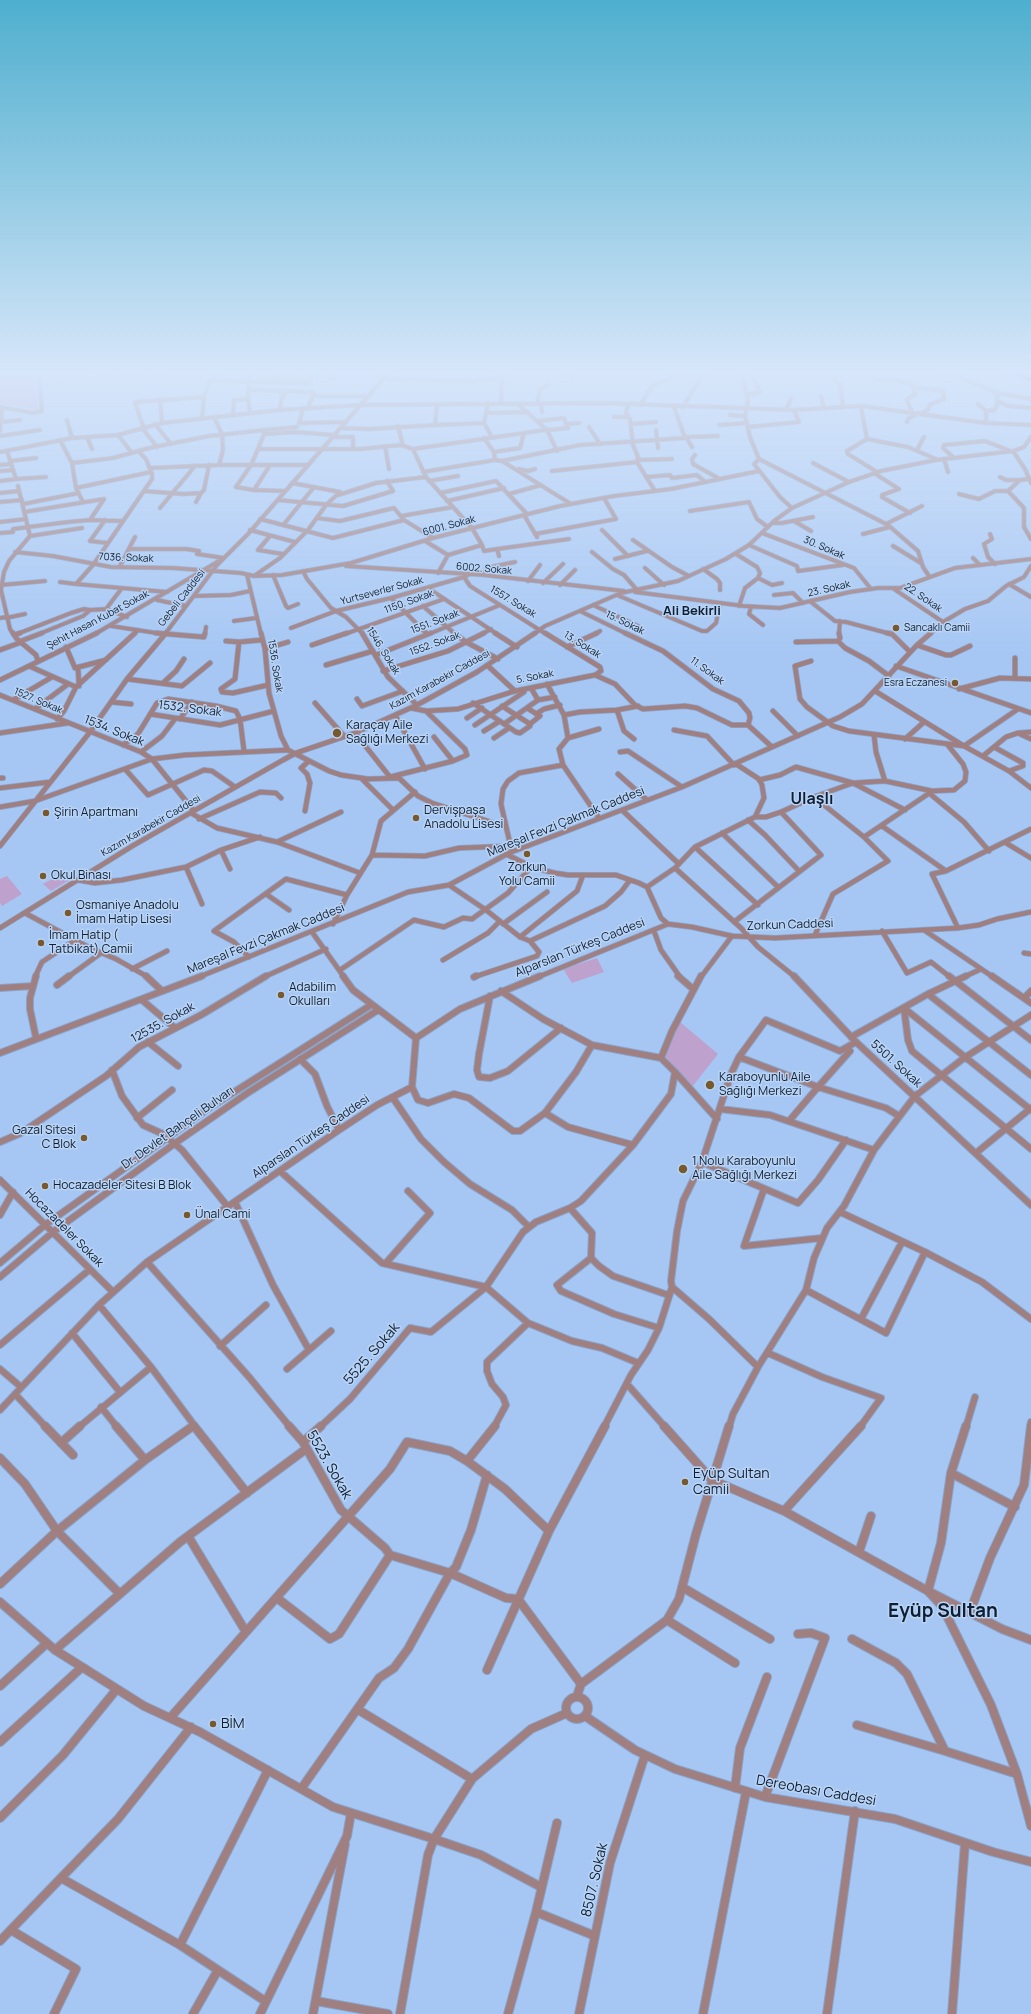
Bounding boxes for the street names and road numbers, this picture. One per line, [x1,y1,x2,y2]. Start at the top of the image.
street label: 6001. Sokak [421,513,477,539]
street label: 30. Sokak [802,534,846,562]
street label: 7036. Sokak [98,551,154,565]
street label: 6002. Sokak [455,561,513,577]
street label: Gebeli Caddesi [156,567,208,629]
street label: Yurtseverler Sokak [339,574,425,608]
street label: 23. Sokak [807,578,851,600]
street label: 22. Sokak [902,581,944,615]
street label: 1557. Sokak [488,583,538,621]
street label: Şehit Hasan Kubat Sokak [45,588,151,652]
street label: 1150. Sokak [383,588,435,616]
street label: 1551. Sokak [409,607,461,637]
street label: 15. Sokak [604,608,646,638]
street label: 1546. Sokak [364,625,402,677]
street label: 1552. Sokak [408,629,462,659]
street label: 13. Sokak [561,629,603,661]
street label: 1536. Sokak [265,639,285,693]
street label: Kazım Karabekir Caddesi [388,647,492,713]
street label: 11. Sokak [687,655,727,687]
street label: 5. Sokak [515,667,555,687]
street label: 1527. Sokak [12,685,64,717]
street label: 1532. Sokak [158,698,222,720]
street label: 1534. Sokak [82,712,146,750]
street label: Mareşal Fevzi Çakmak Caddesi [485,784,647,860]
street label: Kazım Karabekir Caddesi [99,793,203,859]
street label: Mareşal Fevzi Çakmak Caddesi [185,901,347,977]
street label: Alparslan Türkeş Caddesi [513,915,647,981]
street label: Zorkun Caddesi [746,916,834,934]
street label: 12535. Sokak [129,1000,197,1046]
street label: 5501. Sokak [867,1037,925,1091]
street label: Dr. Devlet Bahçeli Bulvarı [119,1084,237,1172]
street label: Alparslan Türkeş Caddesi [249,1092,373,1182]
street label: Hocazadeler Sokak [22,1186,106,1270]
street label: 5525. Sokak [340,1320,404,1388]
street label: 5523. Sokak [303,1428,355,1502]
street label: Dereobası Caddesi [755,1772,877,1810]
street label: 8507. Sokak [578,1841,612,1919]

